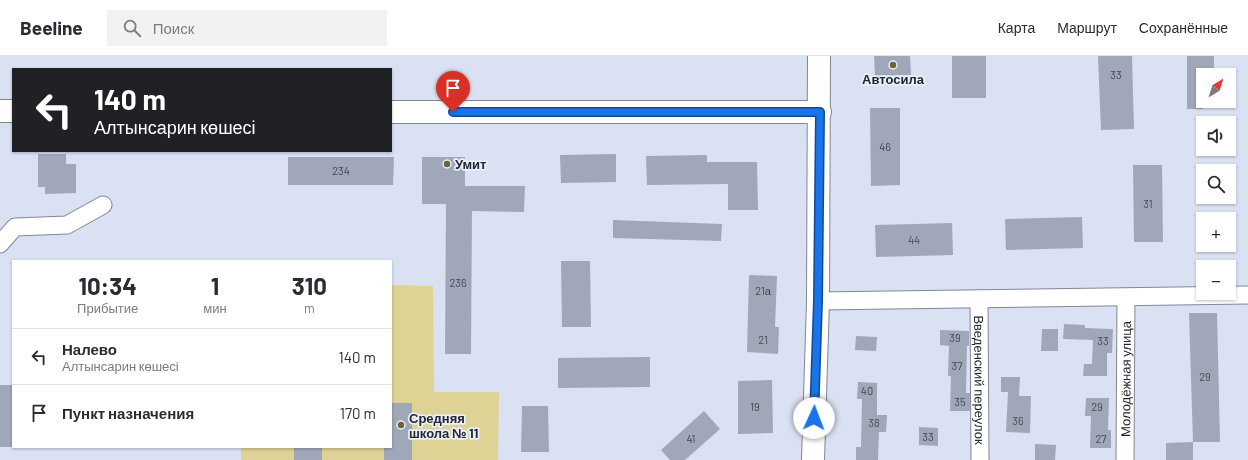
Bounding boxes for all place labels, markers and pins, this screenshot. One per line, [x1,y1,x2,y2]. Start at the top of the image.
marker: Автосила [888,60,898,70]
pin [436,71,470,112]
place label: Автосила [862,71,925,87]
place label: Умит [455,156,486,172]
marker: Умит [442,159,452,169]
place label: Средняя школа № 11 [409,410,478,441]
marker: Средняя школа № 11 [396,420,406,430]

